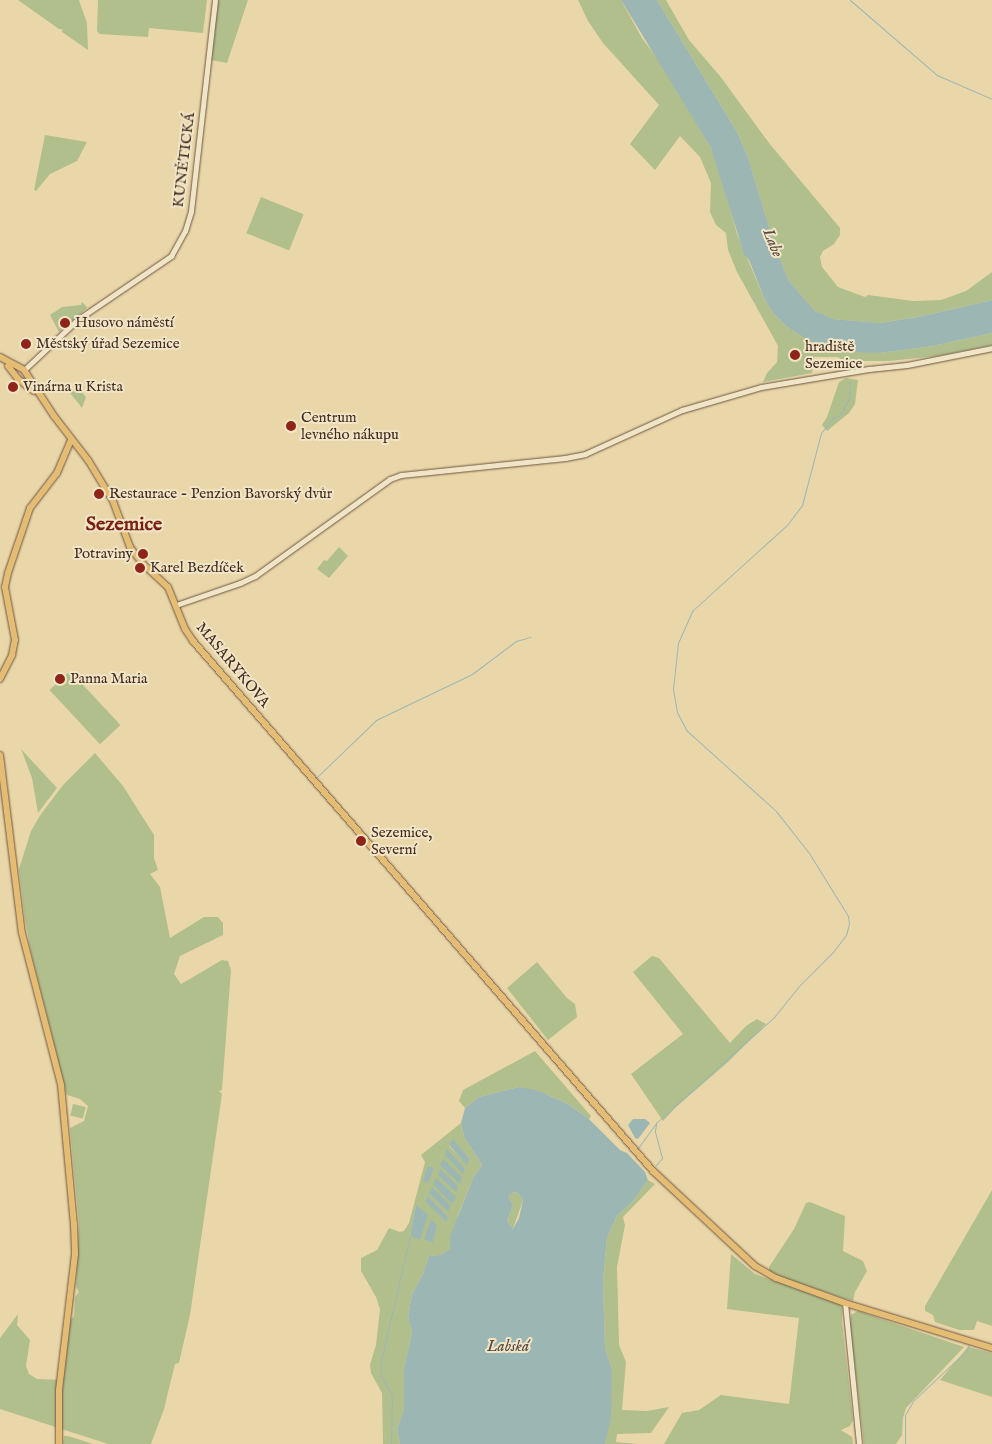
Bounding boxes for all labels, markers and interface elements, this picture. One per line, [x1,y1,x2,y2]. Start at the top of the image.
street label: KUNĚTICKÁ [169,111,199,209]
water label: Labe [758,226,786,260]
place label: Husovo náměstí [75,314,174,332]
marker: Husovo náměstí [59,317,71,329]
place label: Městský úřad Sezemice [36,335,180,353]
place label: hradiště Sezemice [805,337,862,372]
marker: Městský úřad Sezemice [20,338,32,350]
marker: hradiště Sezemice [789,349,801,361]
place label: Vinárna u Krista [23,378,123,396]
marker: Vinárna u Krista [7,381,19,393]
place label: Centrum levného nákupu [301,408,399,443]
marker: Centrum levného nákupu [285,420,297,432]
place label: Restaurace - Penzion Bavorský dvůr [109,485,332,503]
marker: Restaurace - Penzion Bavorský dvůr [93,488,105,500]
district label: Sezemice [86,512,162,536]
place label: Potraviny [74,545,133,563]
marker: Potraviny [137,548,149,560]
place label: Karel Bezdíček [150,559,244,577]
marker: Karel Bezdíček [134,562,146,574]
street label: MASARYKOVA [192,619,274,711]
place label: Panna Maria [70,670,147,688]
marker: Panna Maria [54,673,66,685]
place label: Sezemice, Severní [371,823,432,858]
marker: Sezemice, Severní [355,835,367,847]
water label: Labská [487,1337,529,1357]

